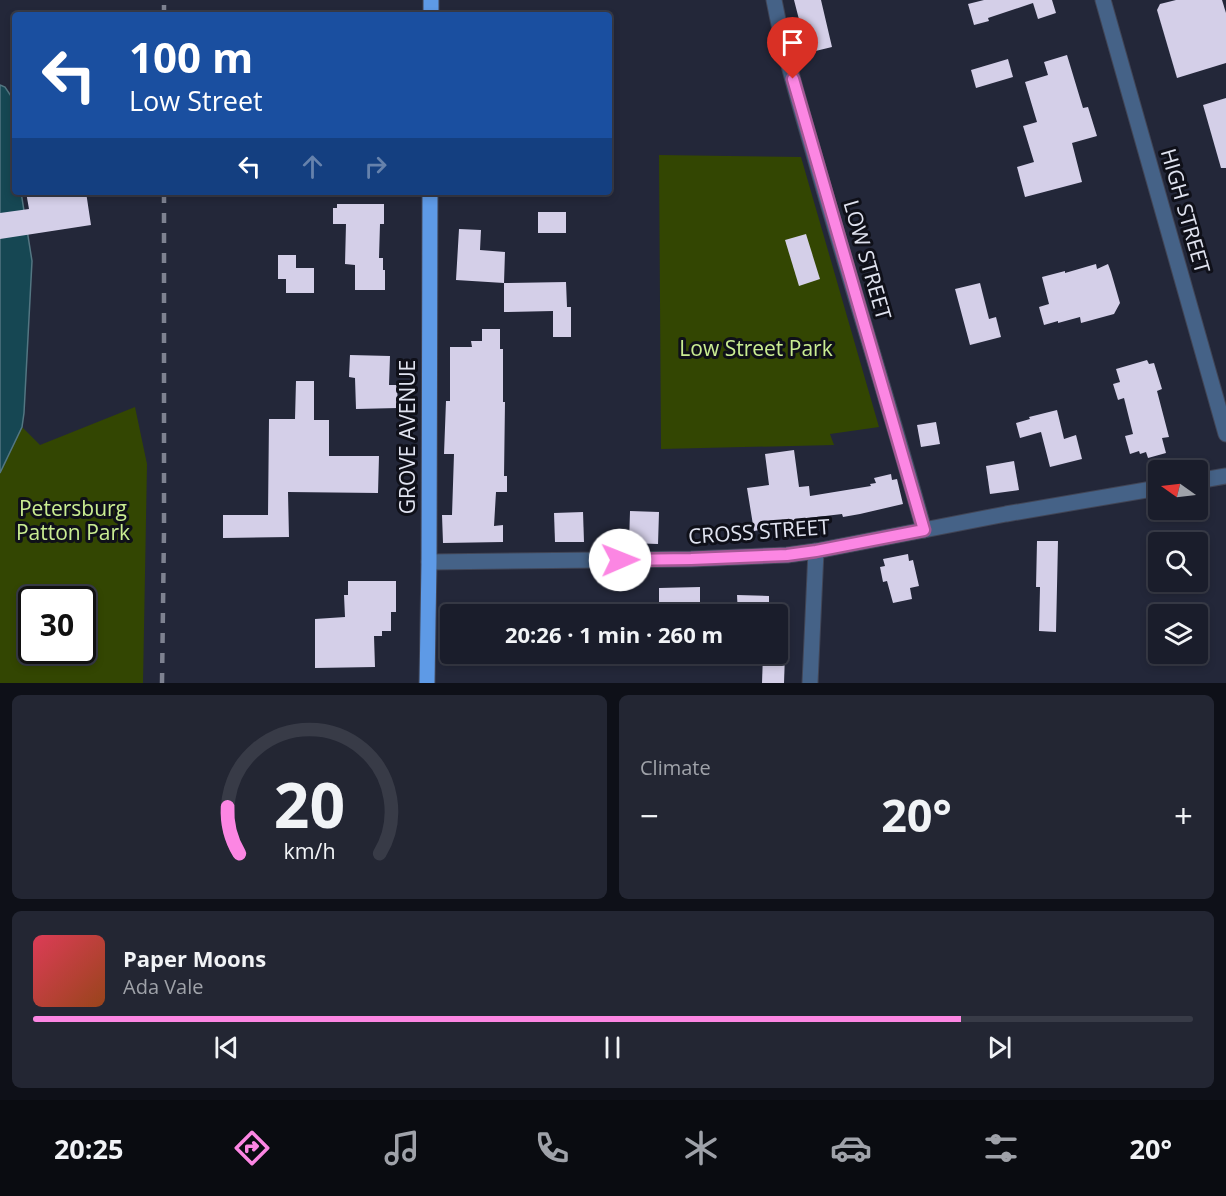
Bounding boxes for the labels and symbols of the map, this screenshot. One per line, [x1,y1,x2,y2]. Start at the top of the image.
pin [767,17,818,79]
street label: HIGH STREET [1155,145,1217,277]
street label: LOW STREET [838,197,899,323]
park label: Low Street Park [679,334,833,362]
street label: GROVE AVENUE [393,360,421,514]
north arrow [1148,460,1208,520]
park label: Petersburg Patton Park [16,494,130,546]
street label: CROSS STREET [687,512,831,550]
position arrow [588,528,652,592]
speed limit sign: 30 [18,586,96,664]

